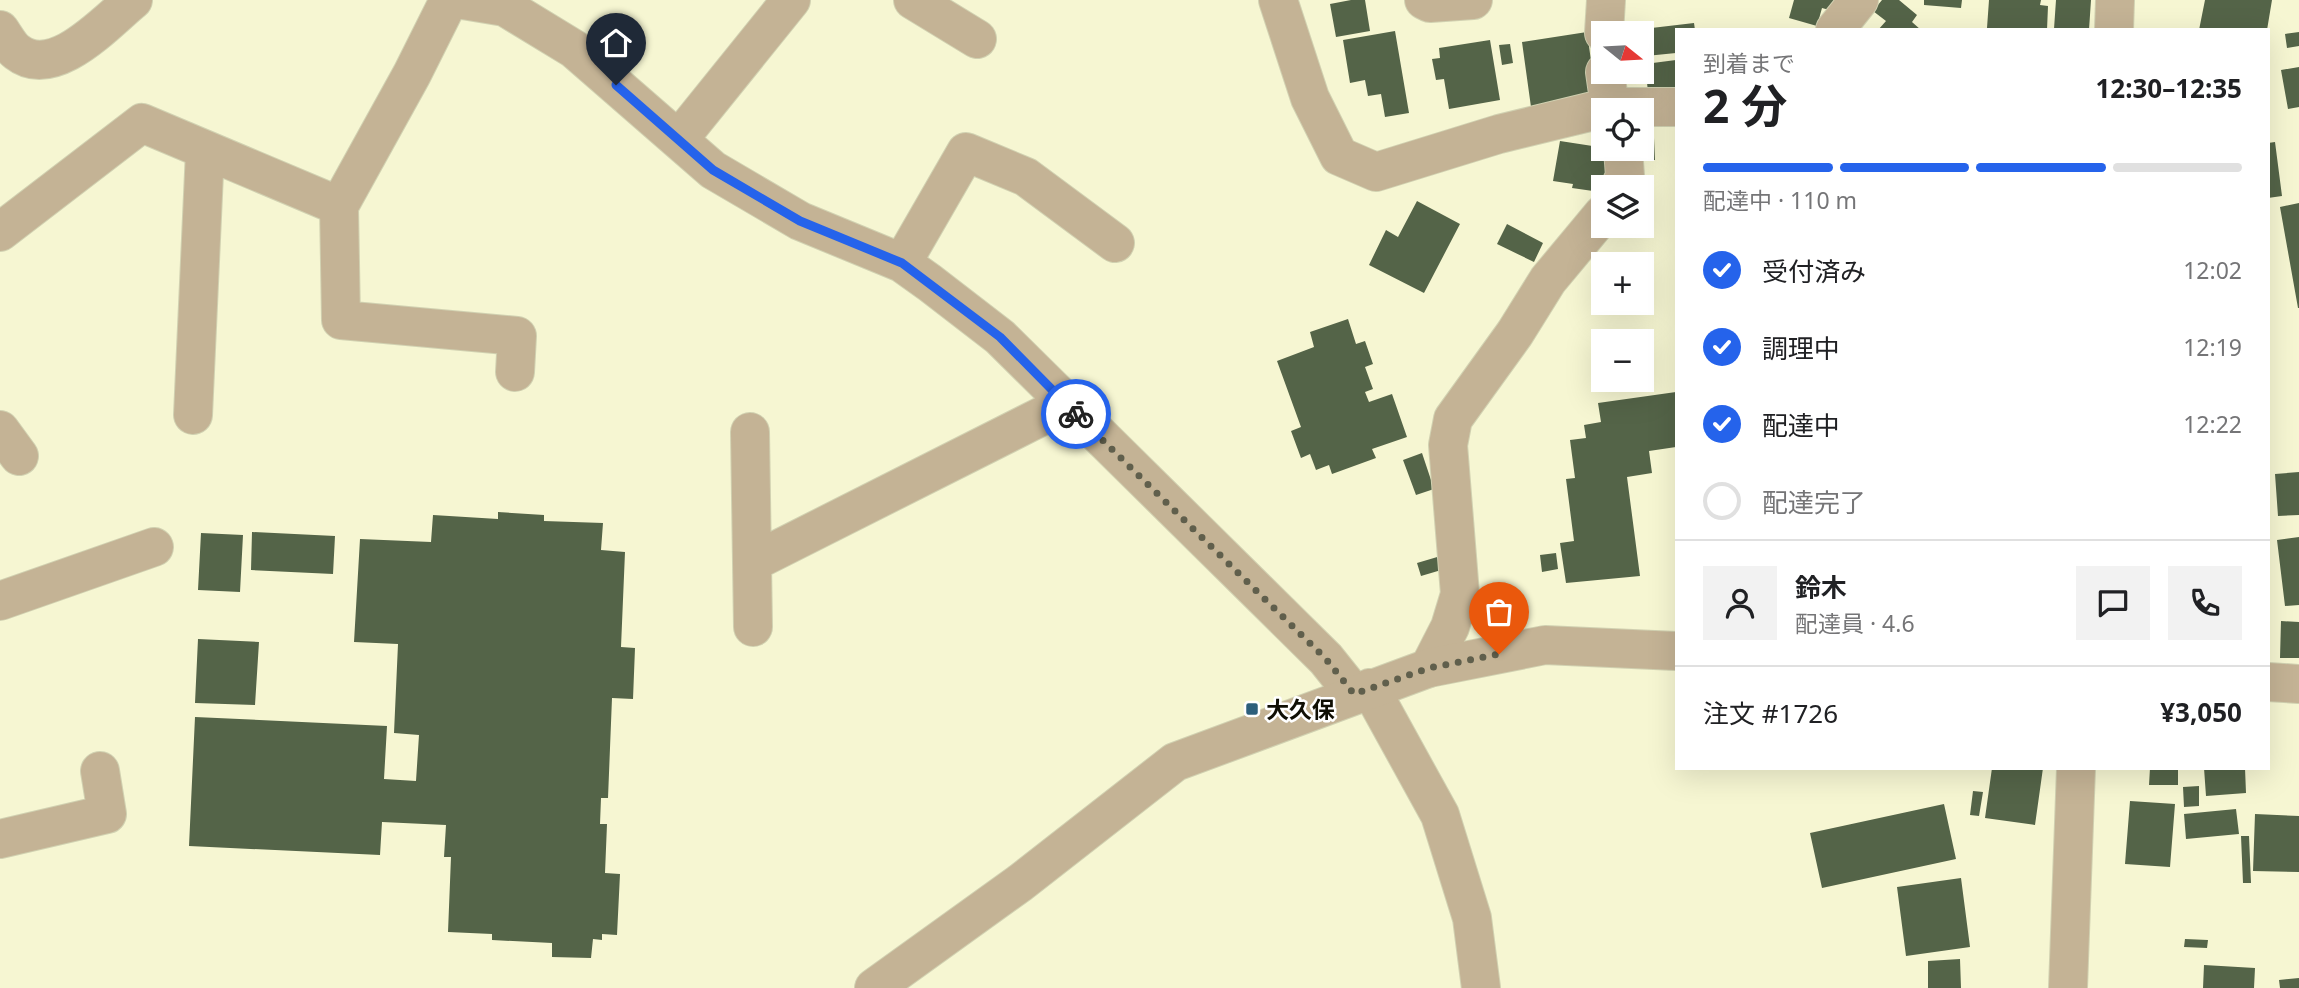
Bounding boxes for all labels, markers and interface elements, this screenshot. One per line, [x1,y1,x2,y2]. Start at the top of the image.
pin [586,13,646,85]
north arrow [1591,21,1654,84]
map controls [1591,21,1654,392]
icon: home [597,24,635,62]
text: 到着まで [1703,47,1795,79]
text: 12:30–12:35 [2095,70,2242,106]
text: 2 分 [1703,74,1787,136]
button: locate [1591,98,1654,161]
button: layers [1591,175,1654,238]
text: 配達中 · 110 m [1703,184,1857,216]
icon: check [1703,251,1741,289]
button: + [1591,252,1654,315]
text: 受付済み [1762,253,1866,289]
text: 12:02 [2183,254,2242,286]
icon: check [1703,328,1741,366]
button: − [1591,329,1654,392]
text: 調理中 [1762,330,1840,366]
text: 12:19 [2183,331,2242,363]
courier [1041,379,1111,449]
icon: bike [1057,395,1095,433]
icon: check [1703,405,1741,443]
text: 配達中 [1762,407,1840,443]
text: 12:22 [2183,408,2242,440]
text: 配達完了 [1762,484,1866,520]
button: person [1703,566,1777,640]
button: chat [2076,566,2150,640]
button: phone [2168,566,2242,640]
text: 鈴木 [1795,569,1847,605]
pin [1469,582,1529,654]
icon: bag [1480,593,1518,631]
text: 配達員 · 4.6 [1795,607,1915,639]
place label: 大久保 [1266,693,1335,725]
text: ¥3,050 [2160,694,2242,730]
text: 注文 #1726 [1703,695,1838,731]
marker: 大久保 [1244,701,1260,717]

